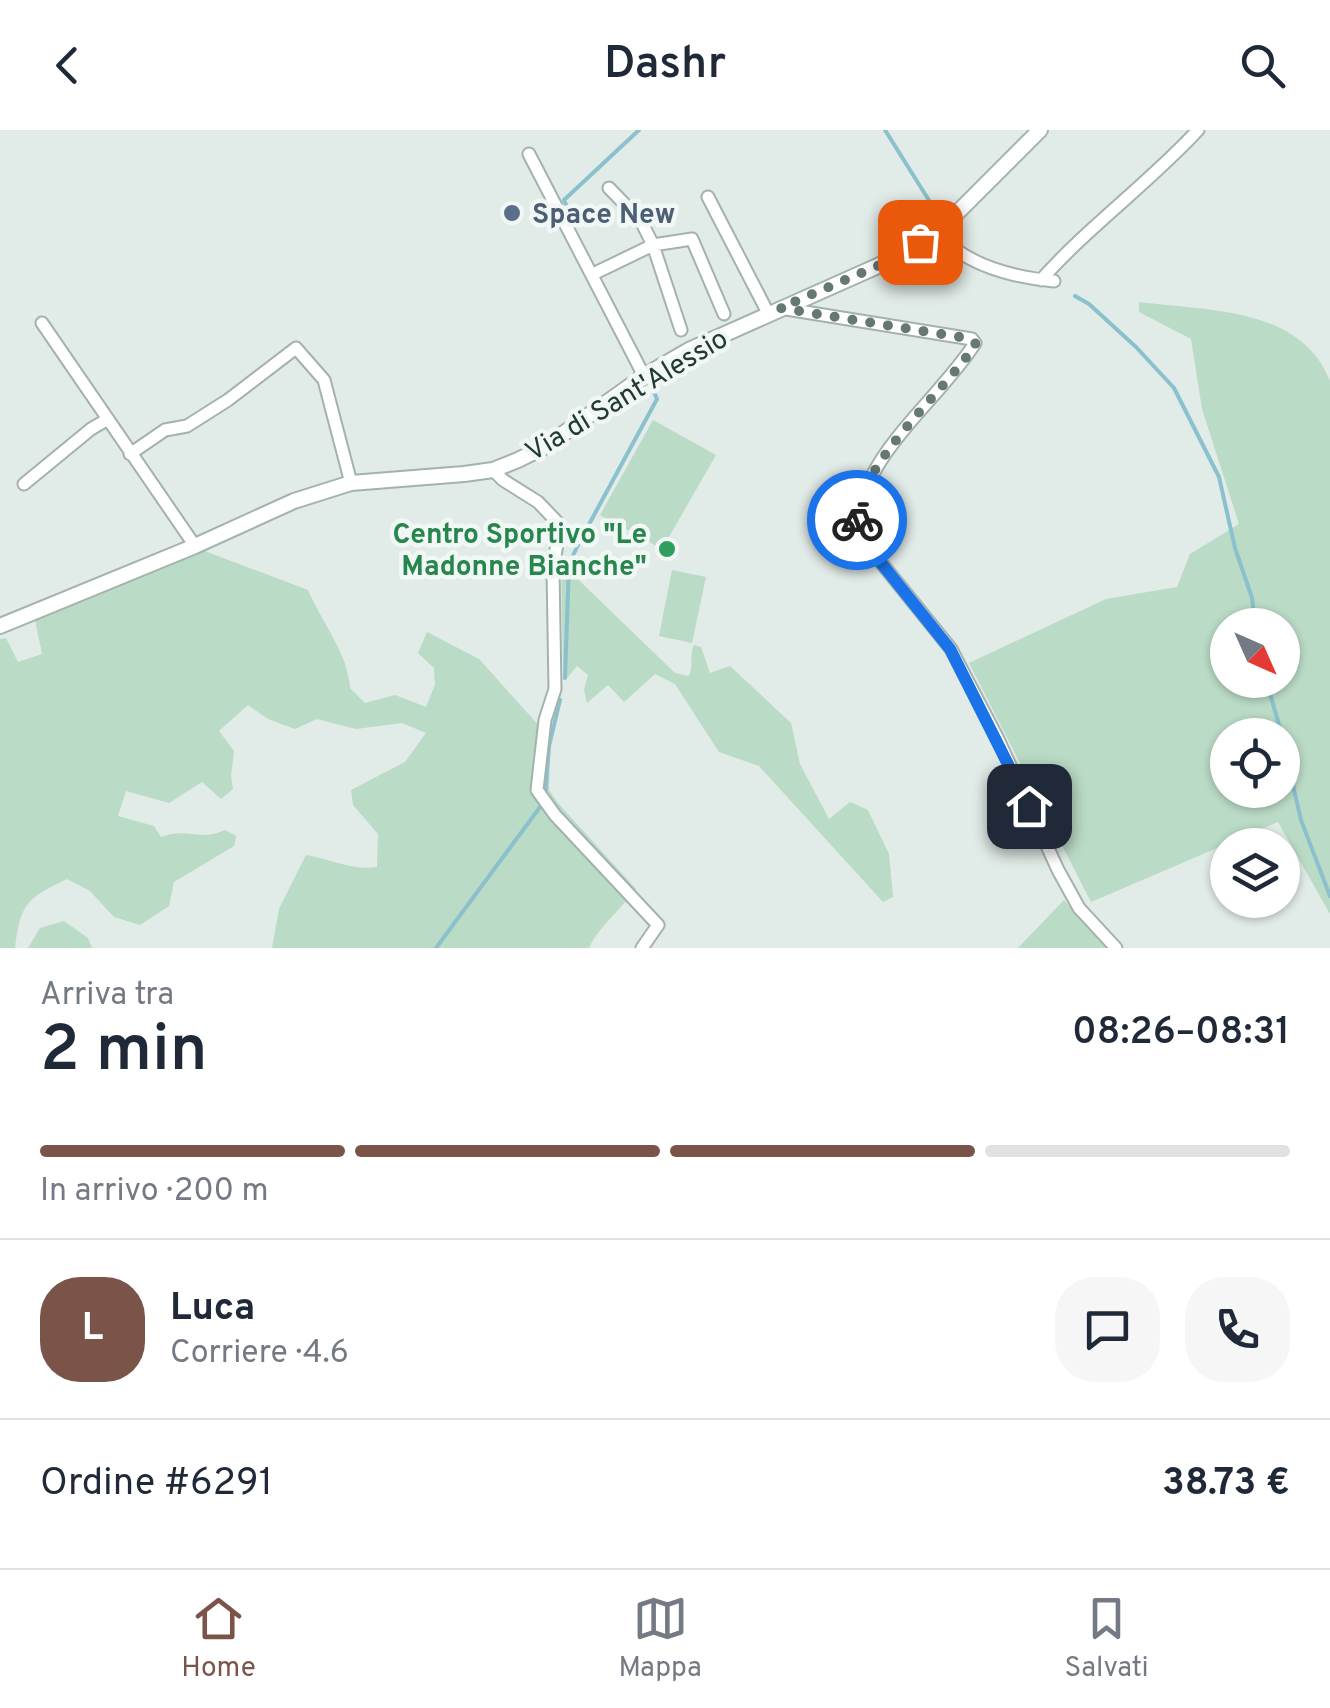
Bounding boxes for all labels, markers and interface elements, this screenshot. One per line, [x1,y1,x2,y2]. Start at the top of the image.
text: Dashr [604,37,726,94]
icon: back [40,38,95,93]
icon: search [1235,38,1290,93]
place label: Space New [532,198,675,234]
pin [878,200,963,285]
marker: Space New [501,202,523,224]
icon: bag [893,215,948,270]
street label: Via di Sant'Alessio [520,322,735,471]
courier [807,470,907,570]
icon: bike [830,493,885,548]
place label: Centro Sportivo "Le Madonne Bianche" [392,518,647,586]
marker: Centro Sportivo "Le Madonne Bianche" [656,538,678,560]
north arrow [1210,608,1300,698]
map controls [1210,608,1300,918]
button: locate [1210,718,1300,808]
pin [987,764,1072,849]
icon: home [1002,779,1057,834]
button: layers [1210,828,1300,918]
text: Arriva tra [40,976,174,1016]
text: 08:26–08:31 [1072,1009,1290,1058]
text: 2 min [40,1012,208,1094]
text: In arrivo · 200 m [40,1172,269,1212]
button: chat [1055,1277,1160,1382]
button: phone [1185,1277,1290,1382]
text: Luca [170,1285,255,1334]
text: L [82,1305,103,1354]
text: Corriere · 4.6 [170,1334,349,1374]
text: Ordine #6291 [40,1460,273,1509]
text: 38.73 € [1162,1460,1290,1509]
tab: Home [181,1591,256,1687]
tab: Mappa [618,1591,702,1687]
tab: Salvati [1065,1591,1149,1687]

